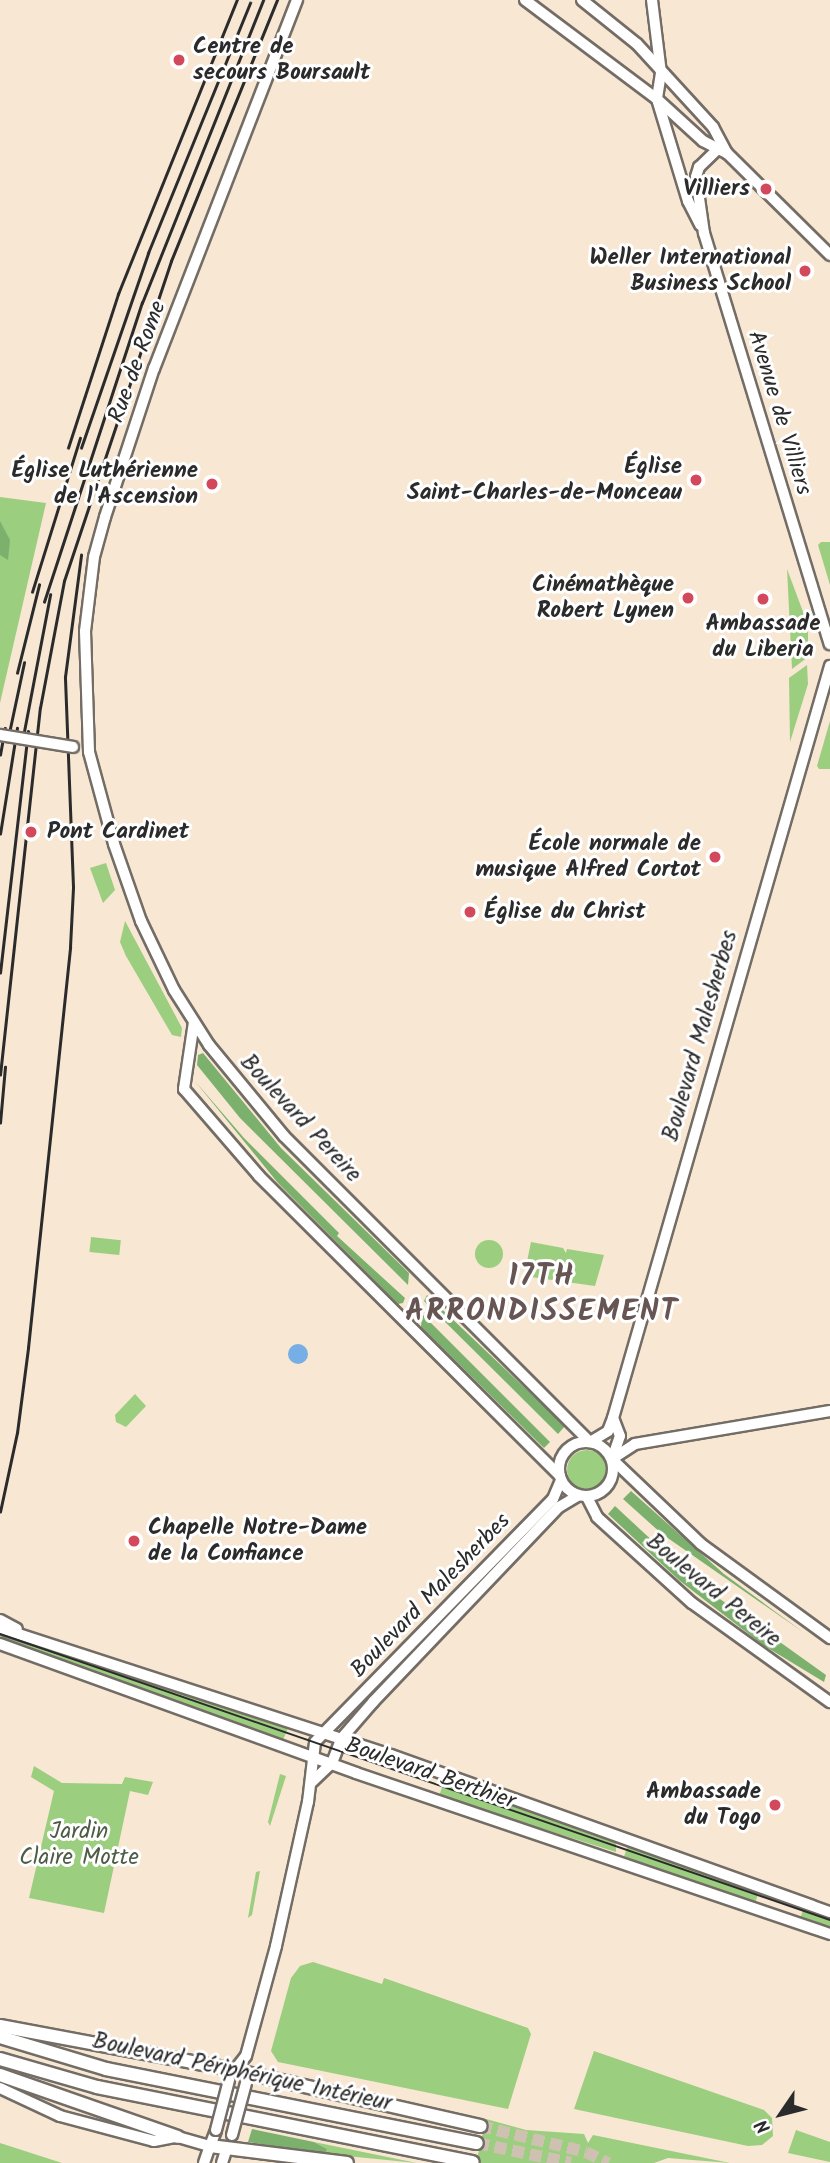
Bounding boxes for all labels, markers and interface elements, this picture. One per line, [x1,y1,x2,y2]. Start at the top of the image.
place label: Centre de secours Boursault [193,33,370,87]
marker: Centre de secours Boursault [171,52,187,68]
place label: Villiers [683,175,750,203]
marker: Villiers [756,179,776,199]
place label: Weller International Business School [589,244,791,298]
marker: Weller International Business School [797,263,813,279]
street label: Rue de Rome [103,297,173,427]
street label: Avenue de Villiers [741,328,817,498]
place label: Église Saint-Charles-de-Monceau [407,453,682,507]
place label: Église Luthérienne de l'Ascension [12,457,198,511]
marker: Église Saint-Charles-de-Monceau [688,472,704,488]
marker: Église Luthérienne de l'Ascension [204,476,220,492]
place label: Cinémathèque Robert Lynen [532,571,674,625]
marker: Cinémathèque Robert Lynen [680,590,696,606]
marker: Ambassade du Liberia [755,591,771,607]
place label: Ambassade du Liberia [706,610,820,664]
place label: Pont Cardinet [47,818,189,846]
marker: Pont Cardinet [21,822,41,842]
place label: École normale de musique Alfred Cortot [475,830,701,884]
marker: École normale de musique Alfred Cortot [707,849,723,865]
place label: Église du Christ [484,898,646,926]
marker: Église du Christ [462,904,478,920]
street label: Boulevard Malesherbes [658,927,744,1145]
street label: Boulevard Pereire [234,1049,366,1189]
district label: 17TH ARRONDISSEMENT [407,1259,677,1330]
street label: Boulevard Malesherbes [345,1508,517,1684]
place label: Chapelle Notre-Dame de la Confiance [148,1514,367,1568]
street label: Boulevard Pereire [640,1528,786,1654]
marker: Chapelle Notre-Dame de la Confiance [126,1533,142,1549]
street label: Boulevard Berthier [341,1732,519,1816]
place label: Ambassade du Togo [646,1778,761,1832]
marker: Ambassade du Togo [767,1797,783,1813]
park label: Jardin Claire Motte [19,1818,139,1872]
street label: Boulevard Périphérique Intérieur [90,2028,394,2118]
north arrow [746,2079,816,2149]
text: N [748,2113,780,2140]

